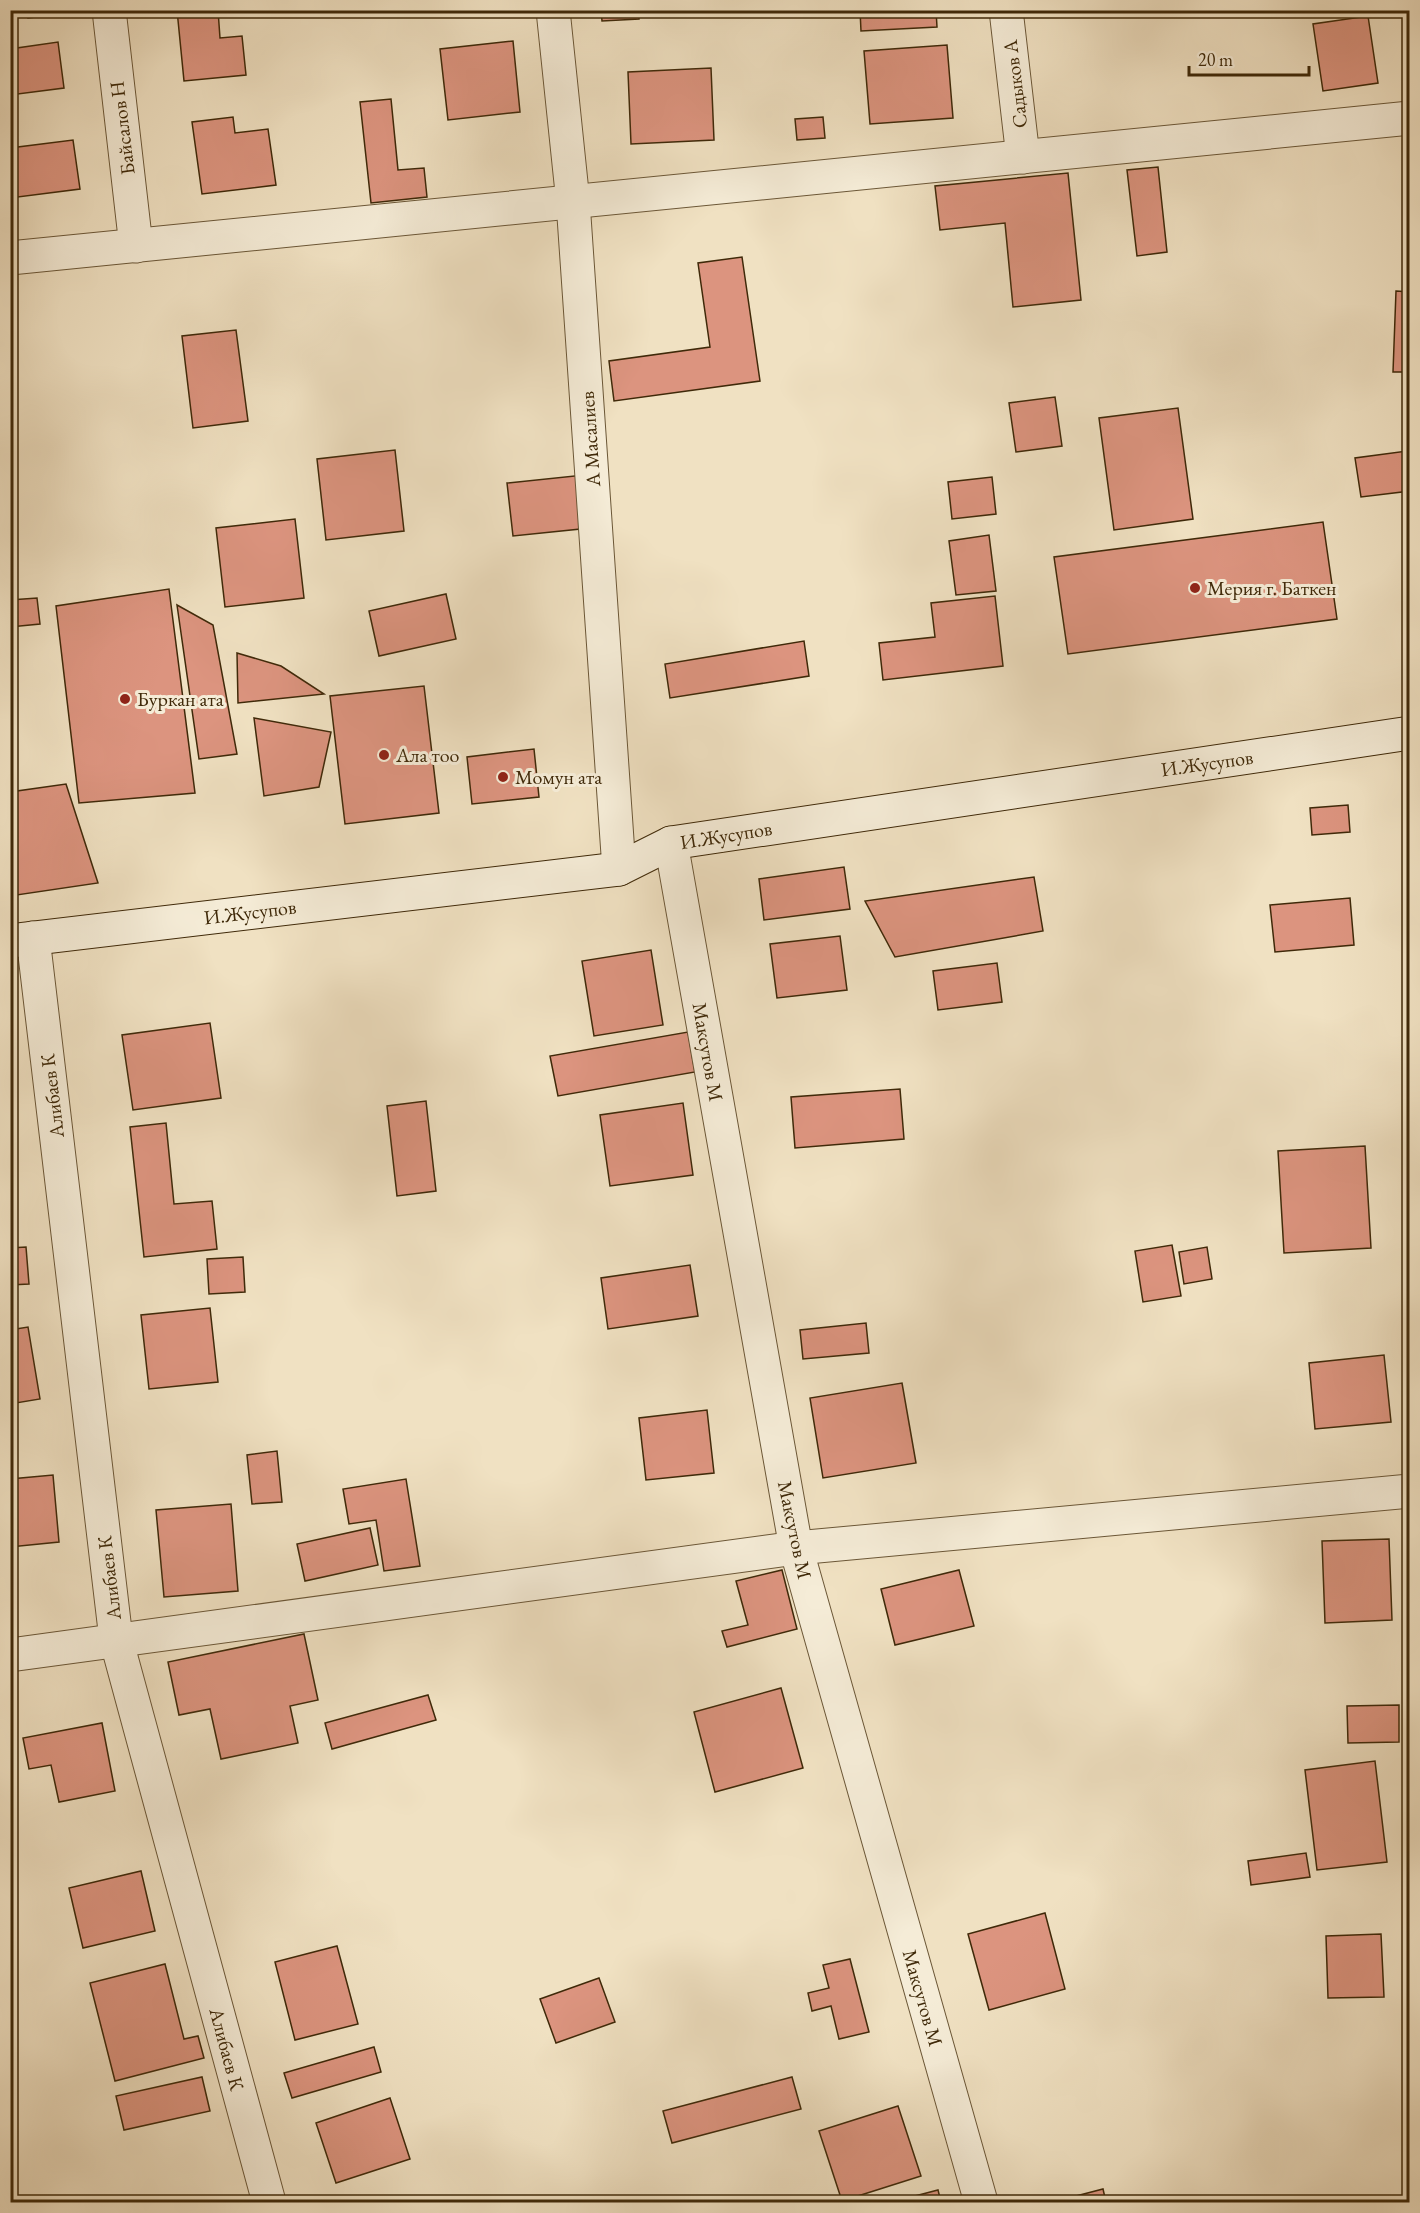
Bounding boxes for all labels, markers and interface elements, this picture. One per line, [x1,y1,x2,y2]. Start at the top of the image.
street label: Садыков А [997,38,1033,130]
scale bar [1189,39,1309,77]
text: 20 m [1198,48,1233,71]
street label: Байсалов Н [103,80,141,176]
street label: А Масалиев [574,390,606,489]
place label: Мерия г. Бaткен [1207,575,1336,601]
marker: Мерия г. Бaткен [1188,581,1202,595]
place label: Буркан ата [137,686,224,712]
marker: Буркан ата [118,692,132,706]
place label: Ала тоо [395,742,460,768]
street label: И.Жусупов [1159,744,1255,782]
marker: Ала тоо [377,748,391,762]
place label: Момун ата [515,764,602,790]
marker: Момун ата [496,770,510,784]
street label: И.Жусупов [678,815,774,855]
street label: И.Жусупов [202,893,298,931]
street label: Максутов М [687,1001,729,1103]
street label: Алибаев К [34,1052,70,1141]
street label: Максутов М [772,1478,818,1582]
street label: Алибаев К [91,1534,127,1623]
street label: Максутов М [897,1946,949,2050]
street label: Алибаев К [203,2004,251,2094]

